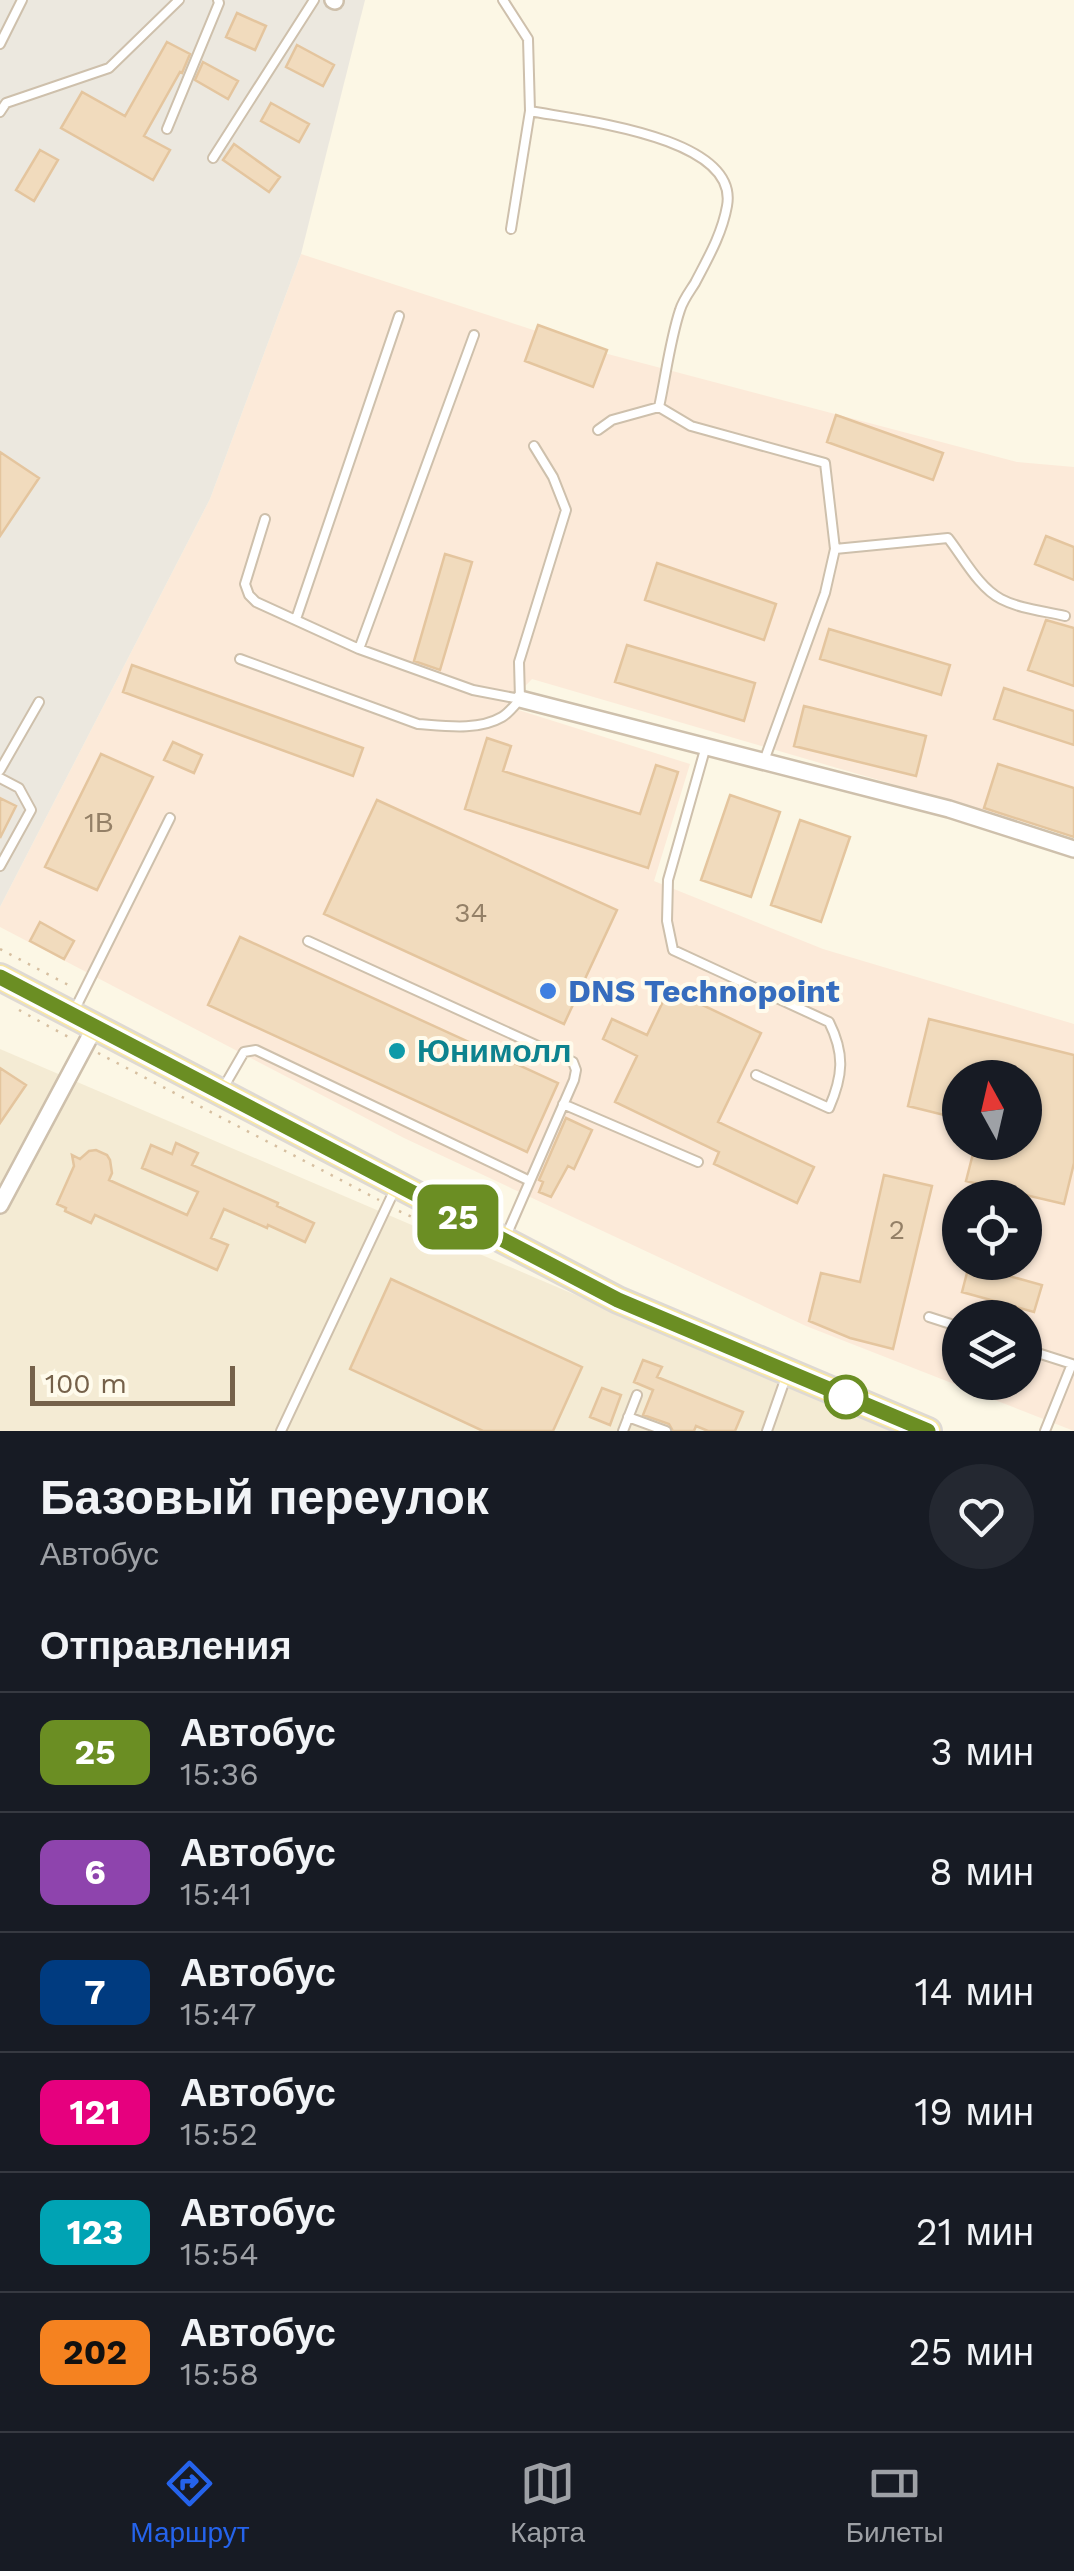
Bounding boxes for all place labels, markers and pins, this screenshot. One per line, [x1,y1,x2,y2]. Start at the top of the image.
place label: DNS Technopoint [568,972,840,1010]
marker: DNS Technopoint [537,980,559,1002]
place label: Юнимолл [417,1032,572,1070]
marker: Юнимолл [386,1040,408,1062]
unlabelled marker [825,1376,867,1418]

